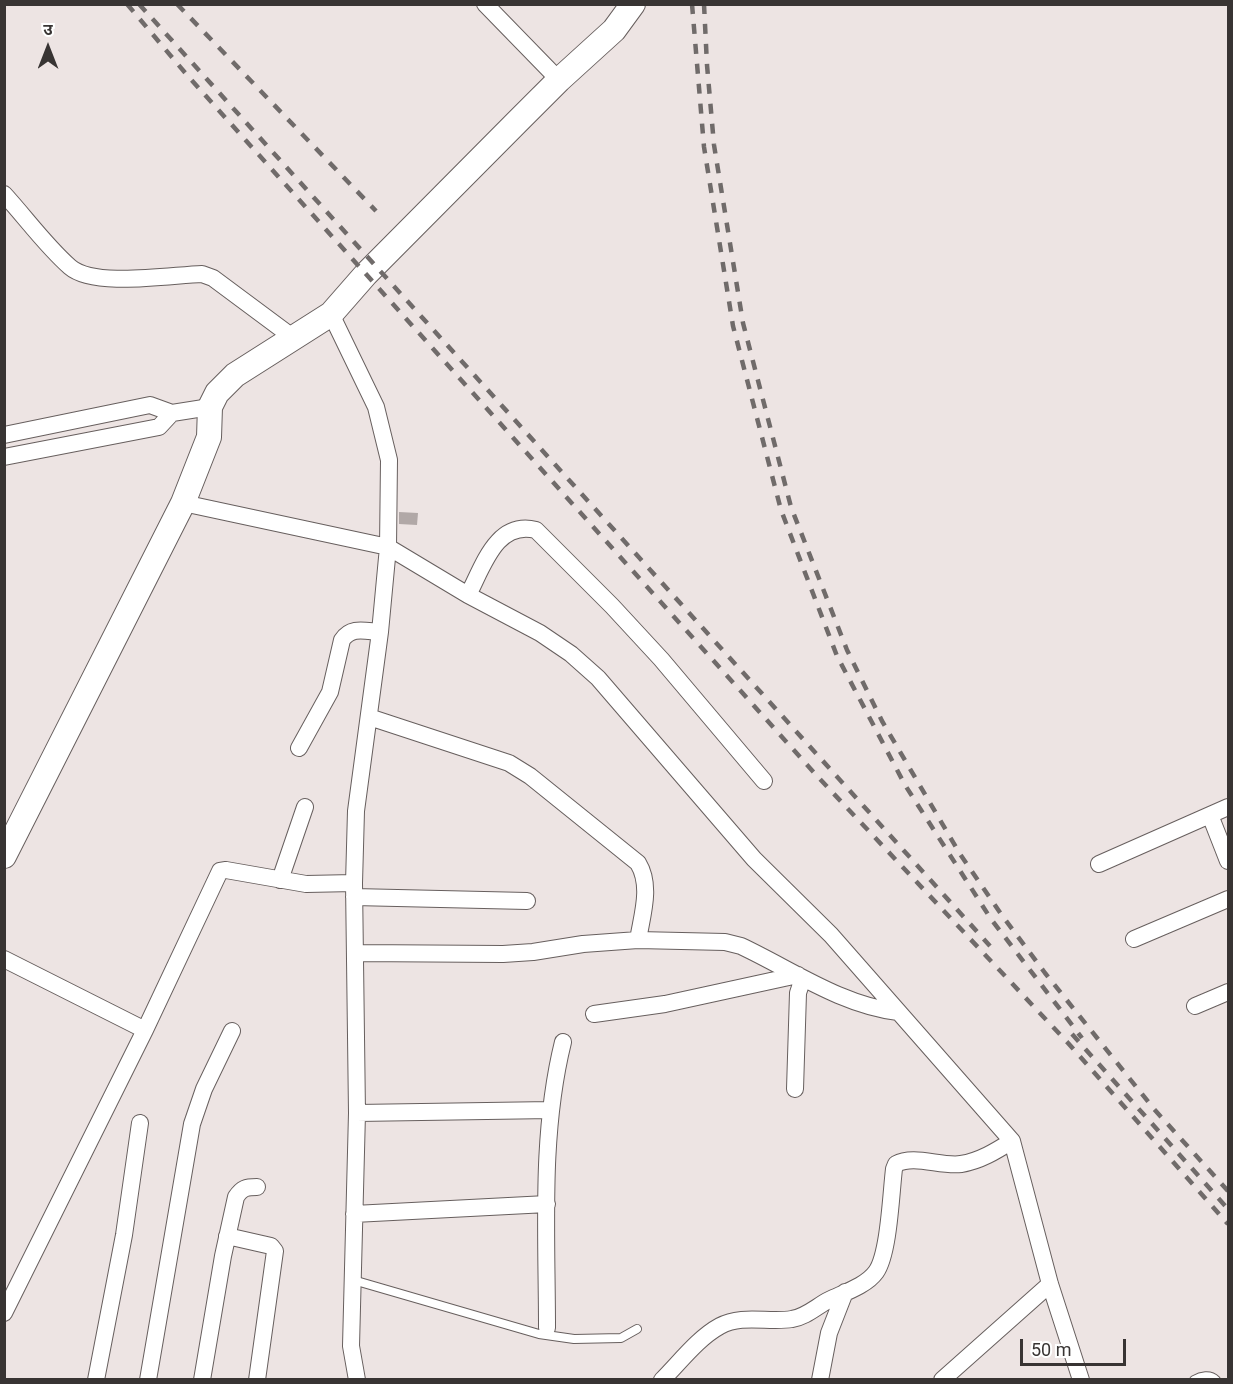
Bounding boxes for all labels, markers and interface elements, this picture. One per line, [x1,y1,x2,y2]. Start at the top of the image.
north arrow [18,18,78,78]
text: उ [43,20,53,39]
scale bar [1023,1327,1130,1365]
text: 50 m [1031,1339,1071,1360]

